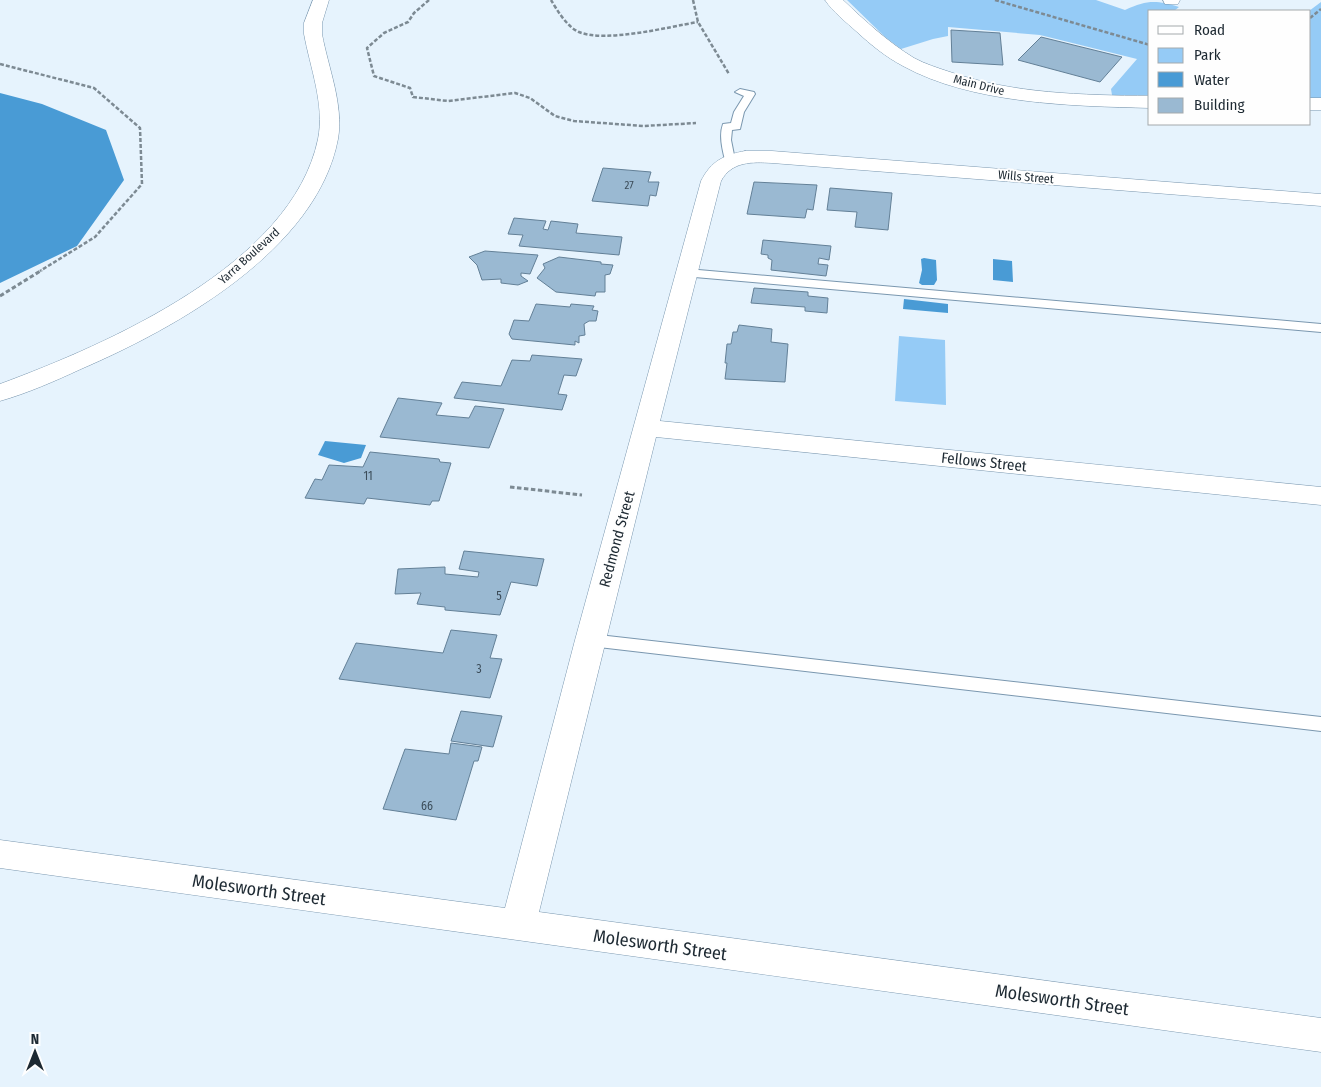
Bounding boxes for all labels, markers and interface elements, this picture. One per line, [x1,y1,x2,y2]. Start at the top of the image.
legend [1148,10,1311,125]
text: Road [1194,21,1225,39]
text: Park [1194,46,1221,64]
text: Water [1194,71,1230,89]
street label: Main Drive [952,72,1006,98]
text: Building [1194,96,1245,114]
street label: Wills Street [998,168,1054,186]
house number: 27 [624,179,634,192]
street label: Yarra Boulevard [216,225,282,287]
street label: Fellows Street [940,449,1028,475]
house number: 11 [363,469,373,483]
street label: Redmond Street [595,489,639,589]
house number: 5 [496,589,502,603]
house number: 3 [476,662,482,676]
house number: 66 [421,799,433,813]
street label: Molesworth Street [191,870,327,910]
street label: Molesworth Street [592,925,728,965]
street label: Molesworth Street [994,980,1130,1020]
north arrow [10,1027,60,1077]
text: N [31,1031,39,1048]

